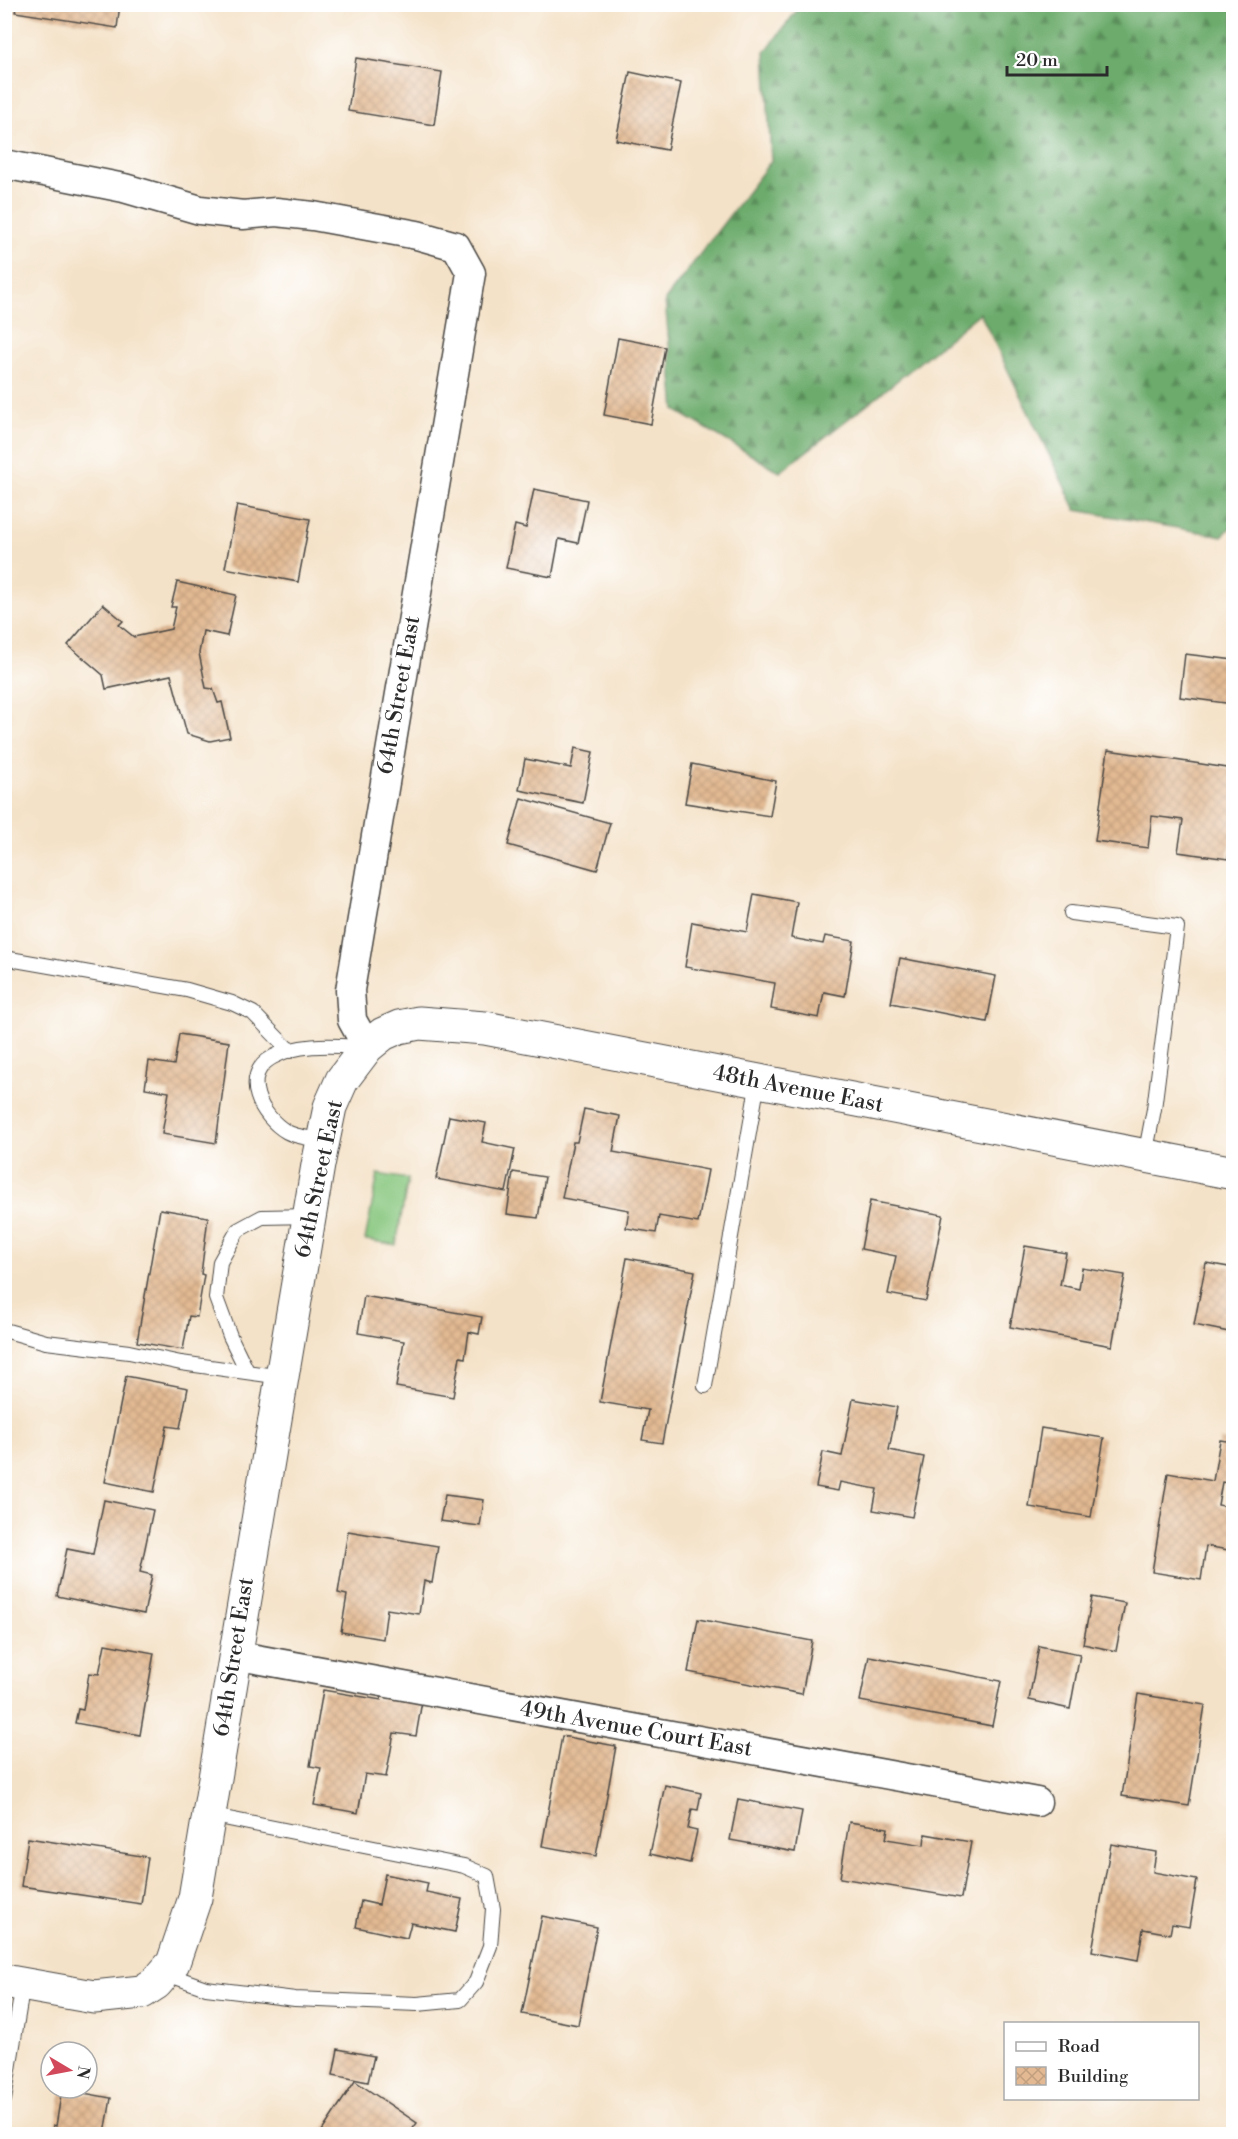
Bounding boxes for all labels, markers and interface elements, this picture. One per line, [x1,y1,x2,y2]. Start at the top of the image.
scale bar [1007,39,1108,77]
text: 20 m [1016,49,1058,72]
street label: 64th Street East [372,613,426,777]
street label: 48th Avenue East [710,1059,886,1119]
street label: 64th Street East [289,1097,349,1260]
street label: 64th Street East [208,1575,260,1739]
street label: 49th Avenue Court East [518,1695,755,1763]
legend [1004,2022,1199,2100]
text: Road [1058,2035,1101,2058]
north arrow [39,2040,99,2100]
text: N [72,2064,94,2081]
text: Building [1057,2065,1129,2088]

